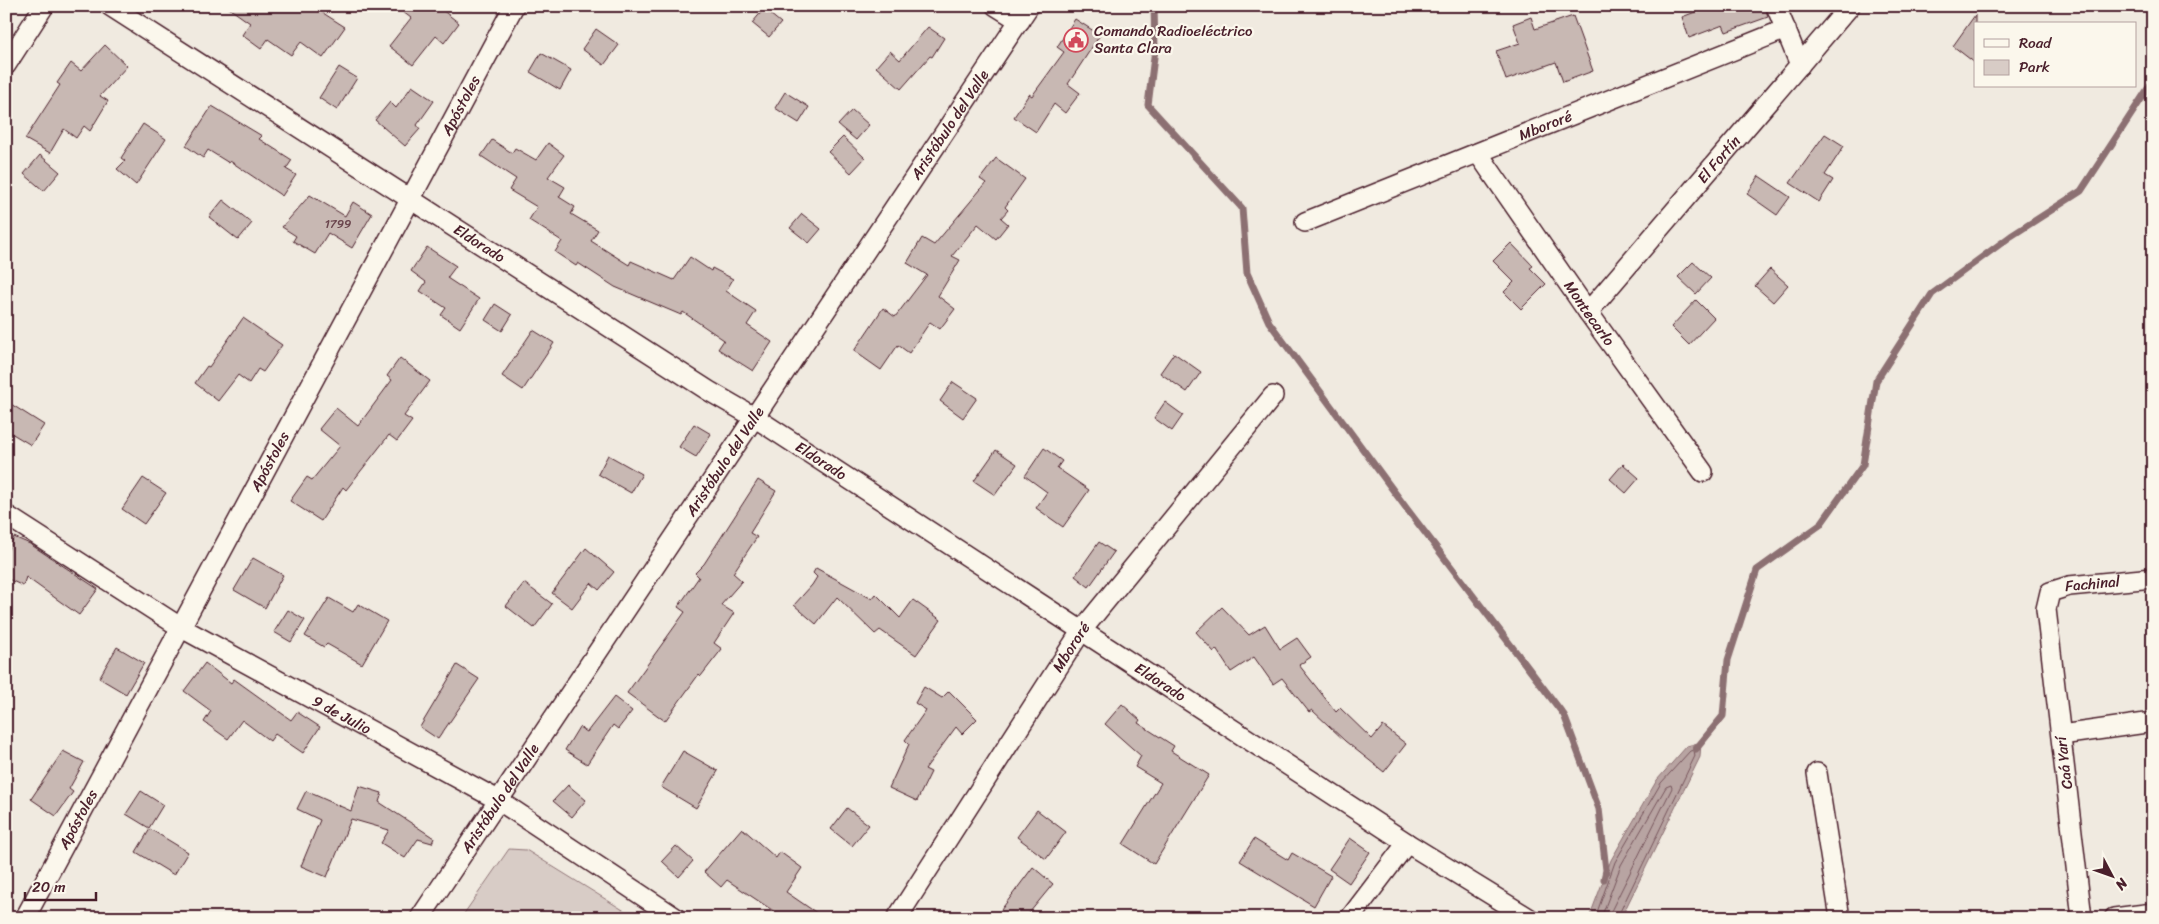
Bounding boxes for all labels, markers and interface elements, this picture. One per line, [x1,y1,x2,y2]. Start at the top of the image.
place label: Comando Radioeléctrico Santa Clara [1094,18,1253,61]
legend [1974,22,2136,88]
public building icon: Comando Radioeléctrico Santa Clara [1063,27,1089,53]
text: Road [2019,30,2052,56]
text: Park [2019,54,2050,80]
street label: Aristóbulo del Valle [903,64,996,186]
street label: Apóstoles [433,71,488,141]
street label: Mbororé [1515,103,1576,148]
street label: El Fortín [1690,129,1747,189]
house number: 1799 [325,213,351,235]
street label: Eldorado [448,217,511,270]
street label: Montecarlo [1557,275,1622,352]
street label: Aristóbulo del Valle [678,401,771,523]
street label: Apóstoles [243,427,297,497]
street label: Eldorado [790,434,852,488]
street label: Fachinal [2064,568,2122,599]
street label: Mbororé [1045,616,1097,678]
street label: Eldorado [1129,655,1192,709]
street label: 9 de Julio [307,688,376,742]
street label: Caá Yarí [2048,733,2080,791]
street label: Aristóbulo del Valle [453,738,546,859]
street label: Apóstoles [51,784,105,855]
north arrow [2086,852,2136,902]
scale bar [25,869,96,901]
text: N [2109,872,2135,896]
text: 20 m [32,874,66,900]

